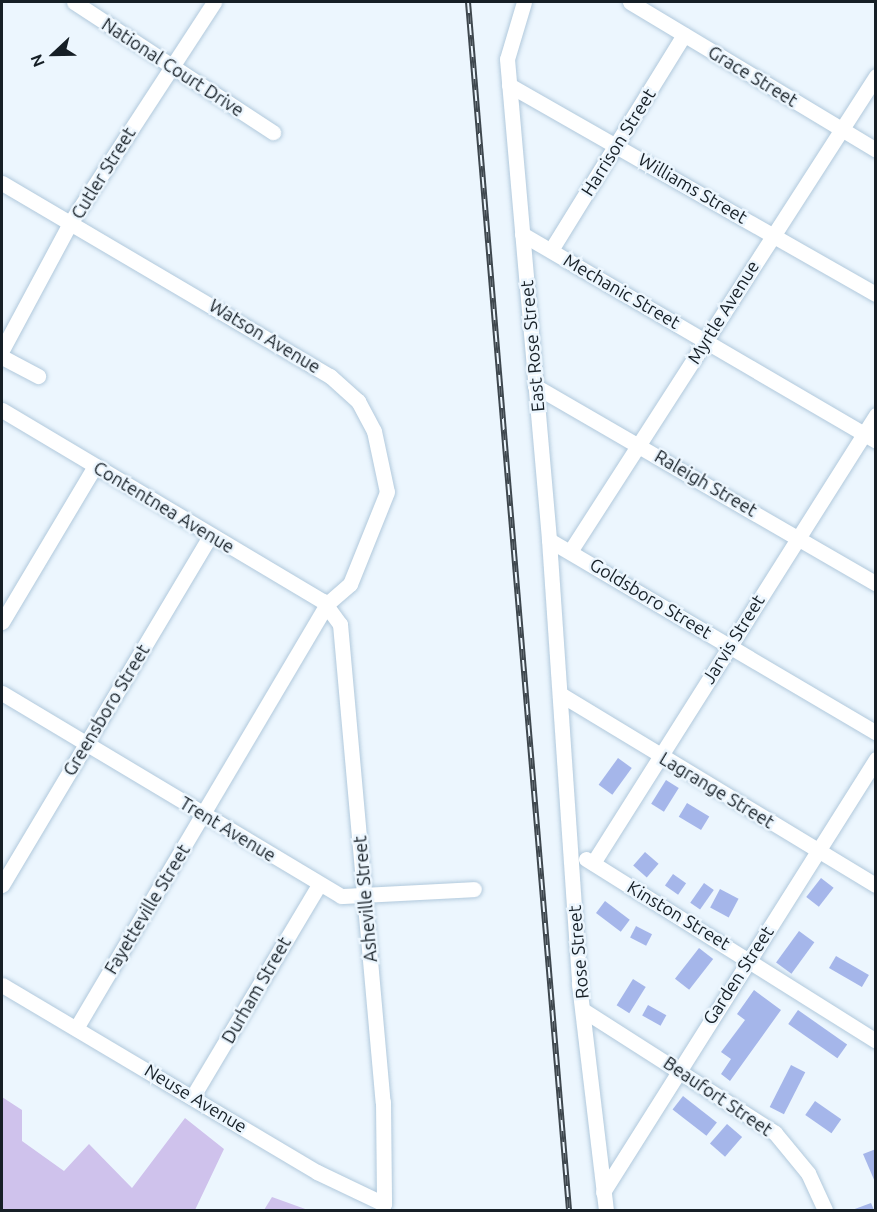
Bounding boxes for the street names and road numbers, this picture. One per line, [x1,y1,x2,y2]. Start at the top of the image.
street label: National Court Drive [98,13,248,121]
street label: Grace Street [704,41,802,111]
street label: Harrison Street [576,84,660,200]
street label: Cutler Street [66,123,140,223]
street label: Williams Street [635,148,751,228]
street label: Mechanic Street [560,249,684,333]
street label: Myrtle Avenue [683,256,763,368]
street label: East Rose Street [515,279,549,413]
street label: Watson Avenue [205,294,325,378]
street label: Raleigh Street [651,445,761,521]
street label: Contentnea Avenue [90,456,238,558]
street label: Goldsboro Street [586,553,716,643]
street label: Jarvis Street [697,591,769,687]
street label: Greensboro Street [58,640,154,780]
street label: Lagrange Street [656,747,778,833]
street label: Trent Avenue [176,792,280,866]
street label: Asheville Street [349,835,381,963]
street label: Fayetteville Street [100,840,194,978]
street label: Kinston Street [624,876,734,954]
street label: Rose Street [563,904,593,1000]
street label: Garden Street [698,922,778,1028]
street label: Durham Street [217,933,295,1047]
street label: Beaufort Street [660,1052,776,1140]
street label: Neuse Avenue [141,1059,251,1137]

